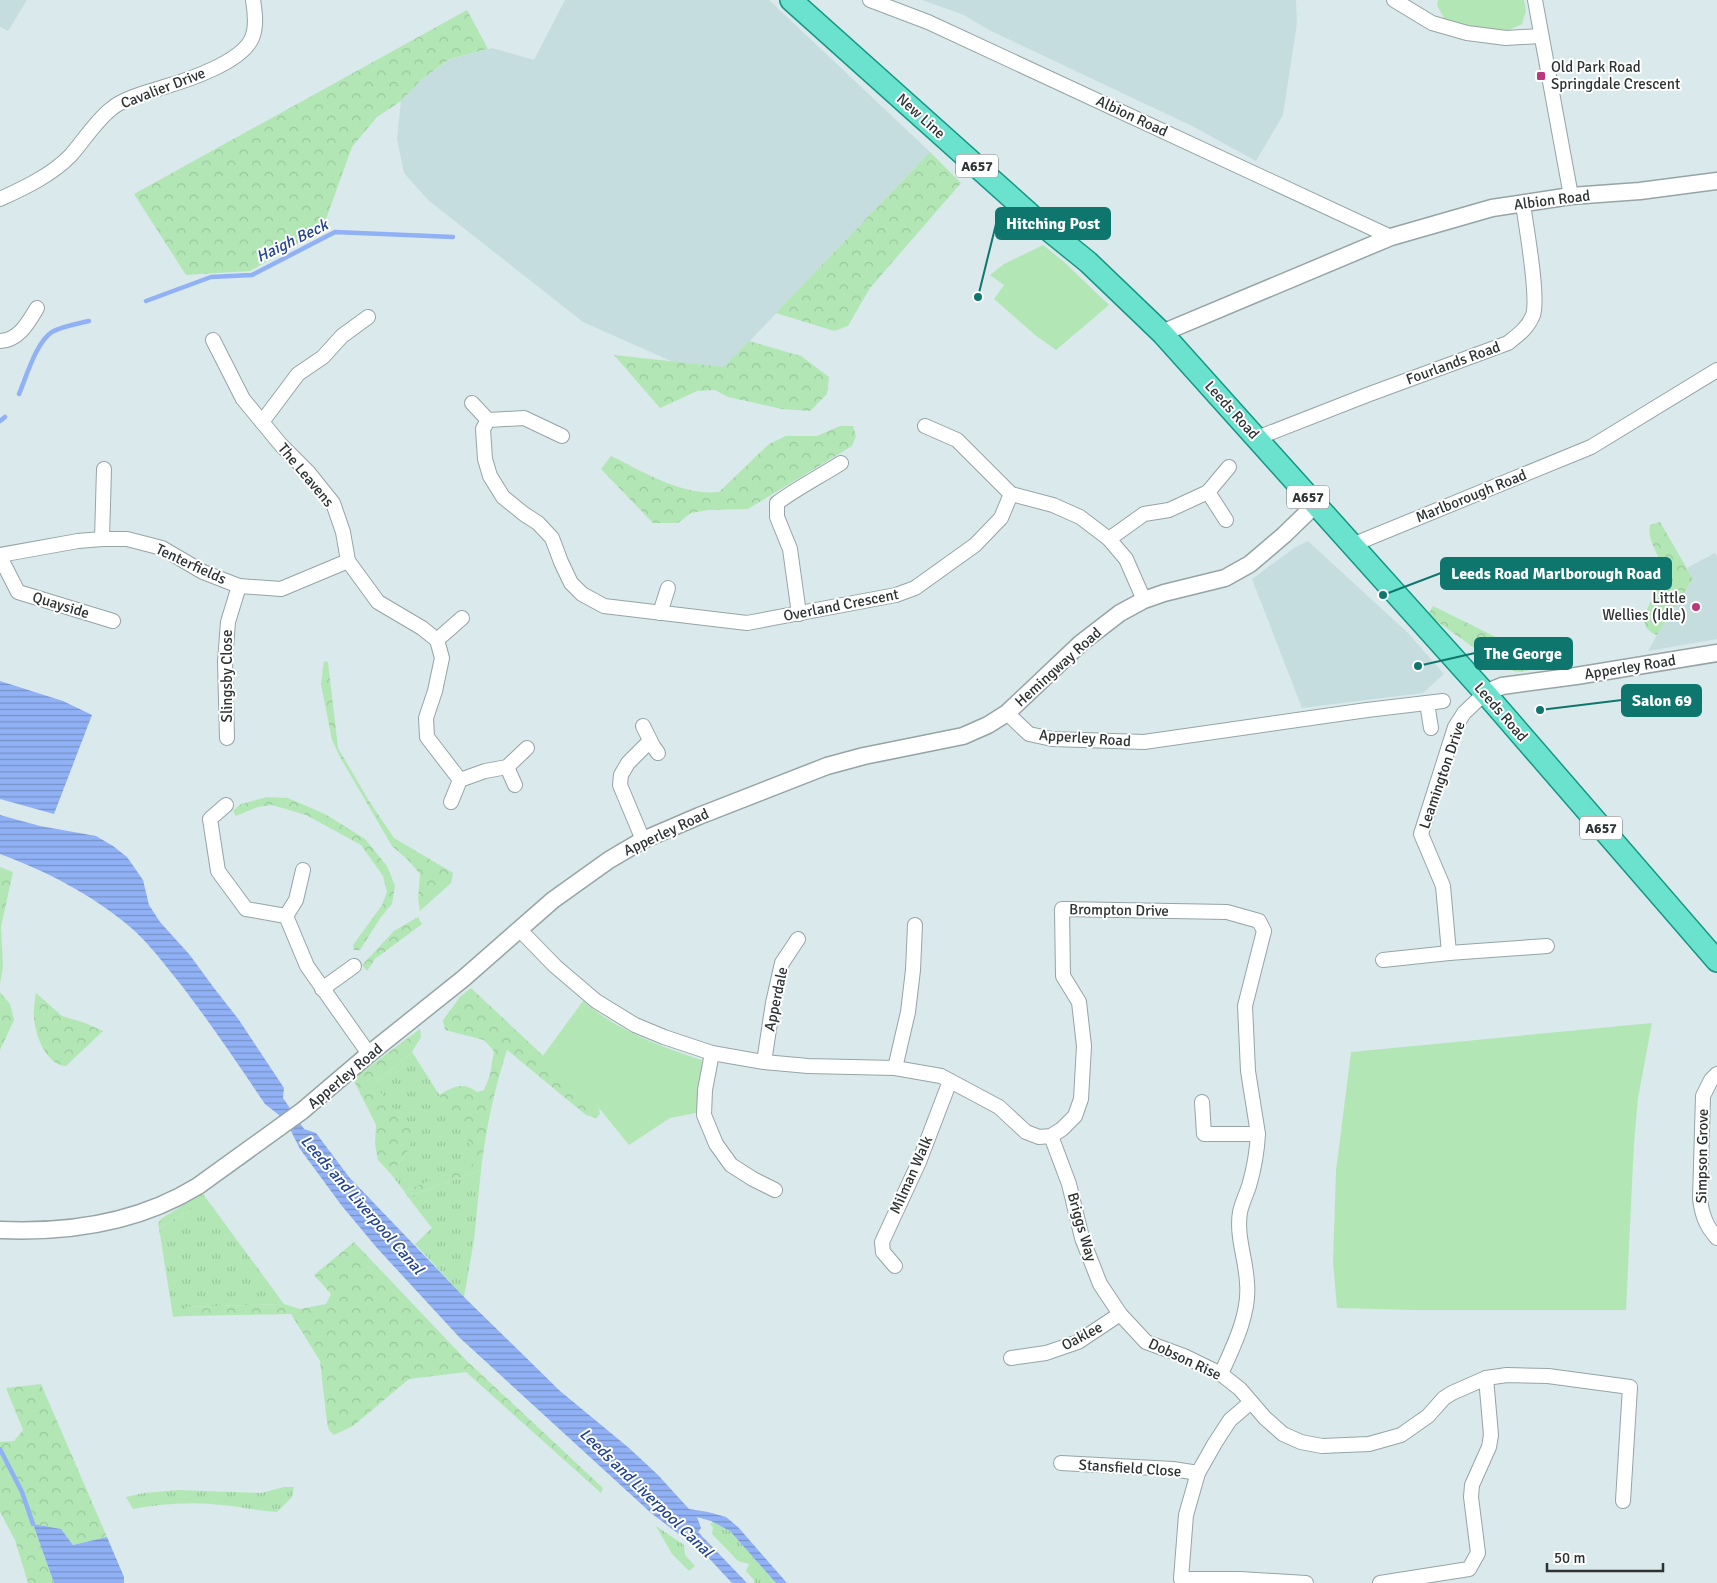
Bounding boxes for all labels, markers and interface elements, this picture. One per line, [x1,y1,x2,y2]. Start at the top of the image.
place label: Old Park Road Springdale Crescent [1551,58,1680,93]
street label: Cavalier Drive [118,64,208,112]
marker: Old Park Road Springdale Crescent [1535,70,1547,82]
street label: New Line [893,90,949,142]
street label: Albion Road [1093,92,1171,140]
road number: A657 [956,154,998,178]
street label: Albion Road [1513,186,1591,214]
callout: Hitching Post [996,208,1110,239]
water label: Haigh Beck [253,214,333,267]
text: Hitching Post [1006,214,1100,234]
street label: Fourlands Road [1403,338,1503,388]
street label: Leeds Road [1201,377,1263,443]
street label: The Leavens [274,440,338,511]
street label: Marlborough Road [1413,466,1529,526]
road number: A657 [1287,486,1329,508]
street label: Tenterfields [153,540,229,588]
callout: Leeds Road Marlborough Road [1441,558,1671,589]
text: Leeds Road Marlborough Road [1451,564,1661,584]
street label: Overland Crescent [782,585,900,625]
street label: Quayside [30,588,92,622]
place label: Little Wellies (Idle) [1602,589,1686,624]
marker: Little Wellies (Idle) [1690,601,1702,613]
street label: Hemingway Road [1011,623,1105,711]
street label: Slingsby Close [218,630,236,722]
callout: The George [1475,638,1572,669]
text: The George [1484,644,1562,664]
street label: Apperley Road [1583,651,1677,683]
street label: Leeds Road [1470,679,1532,745]
callout: Salon 69 [1622,685,1701,716]
text: Salon 69 [1632,691,1692,711]
street label: Leamington Drive [1415,719,1469,831]
street label: Apperley Road [1038,726,1132,750]
street label: Apperley Road [620,804,712,860]
road number: A657 [1580,816,1622,840]
street label: Brompton Drive [1069,900,1169,920]
street label: Apperdale [760,965,792,1033]
street label: Apperley Road [304,1039,386,1112]
street label: Simpson Grove [1692,1108,1712,1204]
water label: Leeds and Liverpool Canal [296,1131,429,1280]
street label: Milman Walk [886,1133,936,1217]
street label: Briggs Way [1064,1190,1100,1264]
street label: Oaklee [1058,1318,1106,1354]
street label: Dobson Rise [1146,1334,1224,1384]
water label: Leeds and Liverpool Canal [575,1424,718,1563]
street label: Stansfield Close [1078,1455,1182,1481]
scale bar [1547,1540,1663,1572]
text: 50 m [1554,1549,1585,1567]

